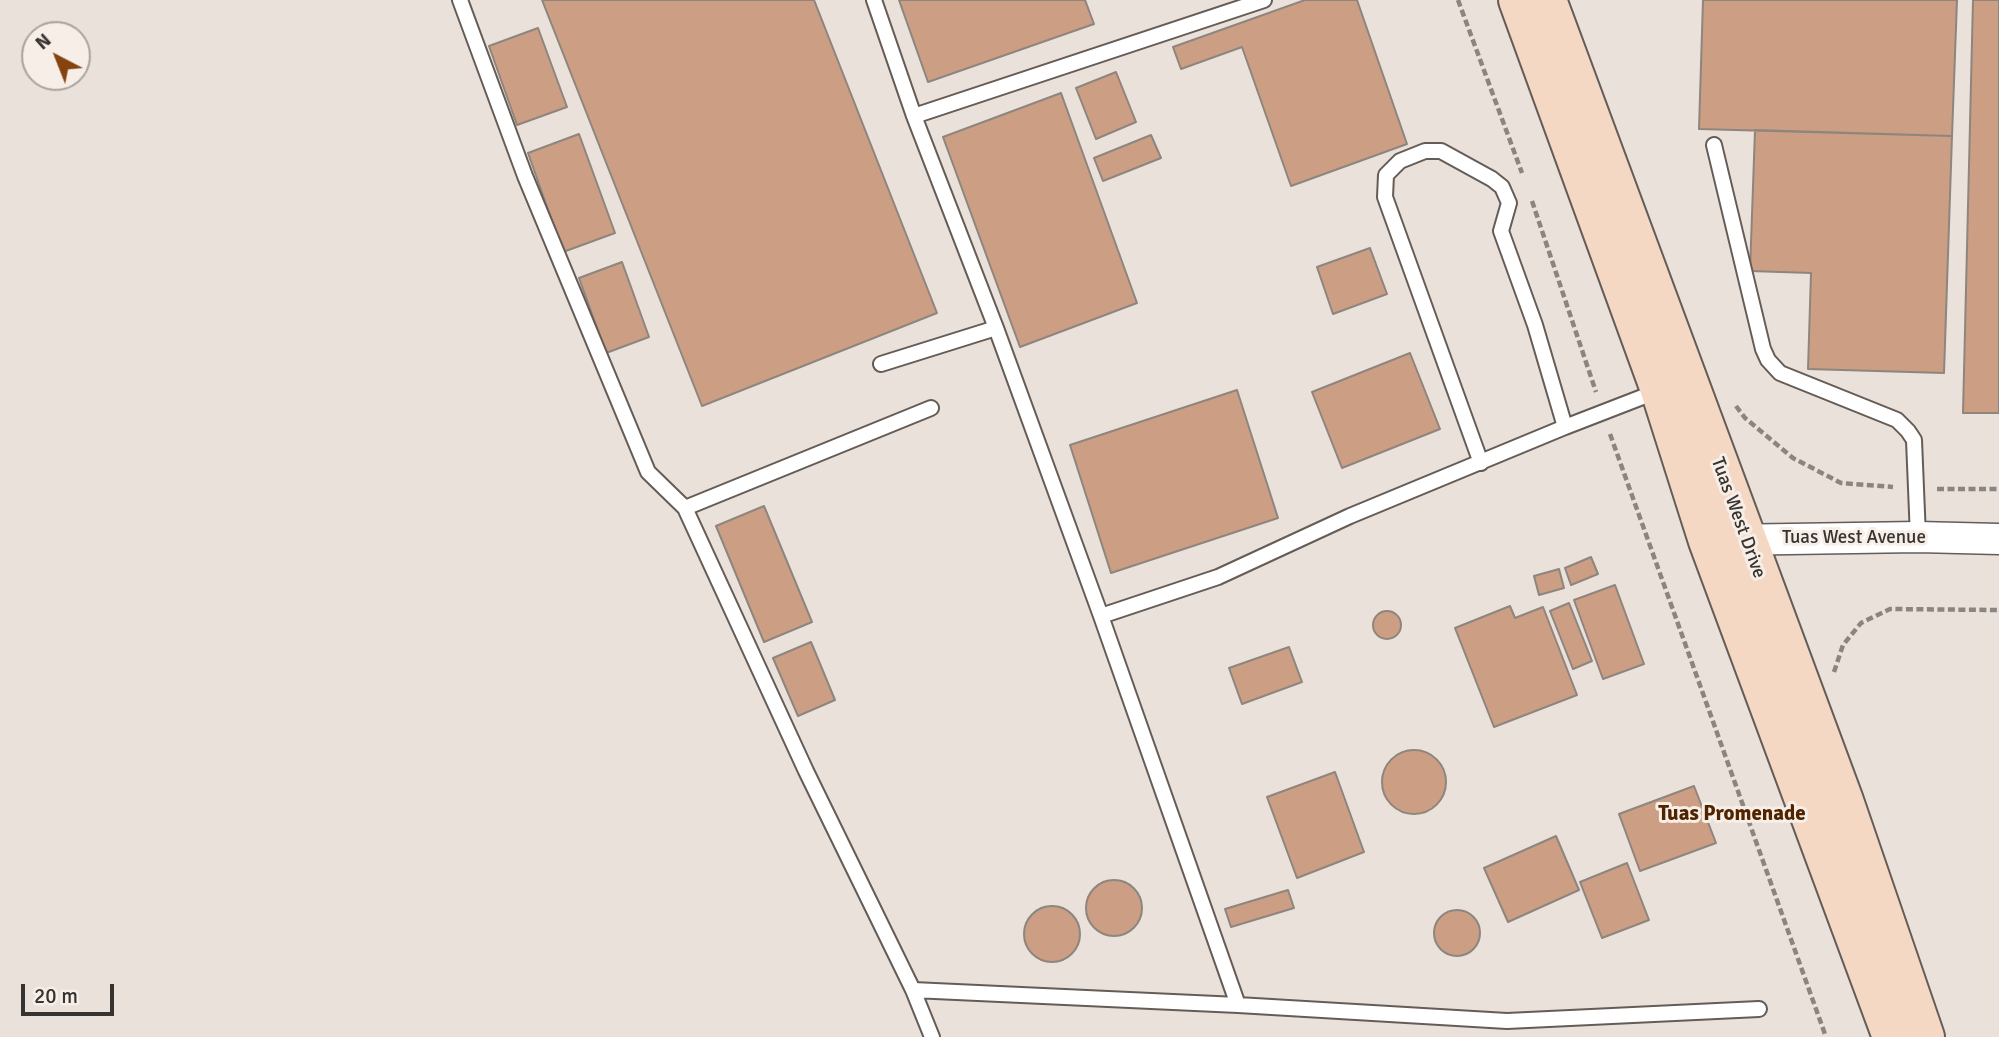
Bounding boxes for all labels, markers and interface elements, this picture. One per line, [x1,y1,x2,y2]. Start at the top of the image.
north arrow [21,21,91,91]
text: N [30,29,56,55]
street label: Tuas West Drive [1706,455,1770,581]
street label: Tuas West Avenue [1782,527,1926,549]
district label: Tuas Promenade [1658,801,1806,827]
scale bar [24,970,117,1014]
text: 20 m [34,983,78,1009]

